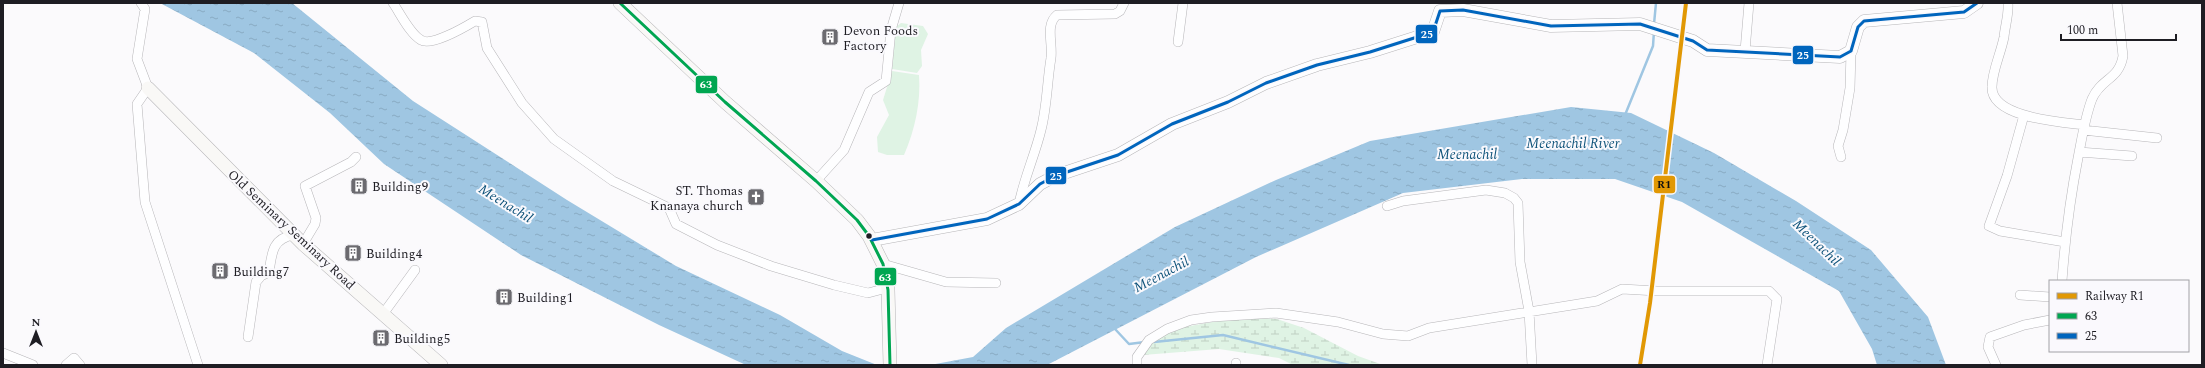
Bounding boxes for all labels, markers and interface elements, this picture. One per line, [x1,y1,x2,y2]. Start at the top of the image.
scale bar [2061,16,2176,42]
place label: Devon Foods Factory [843,21,918,56]
text: 100 m [2067,21,2098,40]
line badge: 25 [1415,24,1438,44]
text: 25 [1421,26,1433,43]
building icon: Devon Foods Factory [820,27,840,47]
line badge: 25 [1792,45,1814,65]
text: 25 [1797,47,1809,64]
line badge: 63 [695,75,718,94]
text: 63 [700,76,712,93]
water label: Meenachil River [1526,133,1620,154]
water label: Meenachil [1437,144,1497,165]
street label: Old Seminary Seminary Road [223,165,360,294]
line badge: 25 [1045,166,1067,185]
text: 25 [1050,168,1062,185]
line badge: R1 [1653,175,1676,194]
building icon: Building9 [349,176,369,196]
text: R1 [1657,176,1671,193]
place label: Building9 [372,177,429,197]
water label: Meenachil [475,179,537,228]
place label: ST. Thomas Knanaya church [650,181,743,216]
church icon: ST. Thomas Knanaya church [746,187,766,207]
water label: Meenachil [1788,214,1846,271]
unlabelled marker [864,231,874,241]
building icon: Building4 [343,243,363,263]
place label: Building4 [366,244,423,264]
water label: Meenachil [1130,251,1193,298]
building icon: Building7 [210,261,230,281]
place label: Building7 [233,262,289,282]
line badge: 63 [874,267,897,286]
text: 63 [879,269,891,286]
legend [2049,280,2189,352]
building icon: Building1 [494,287,514,307]
text: Railway R1 [2085,287,2144,306]
place label: Building1 [517,288,573,308]
text: 63 [2085,307,2097,326]
north arrow [16,312,56,352]
text: N [32,314,41,331]
text: 25 [2085,327,2097,346]
building icon: Building5 [371,328,391,348]
place label: Building5 [394,329,450,349]

